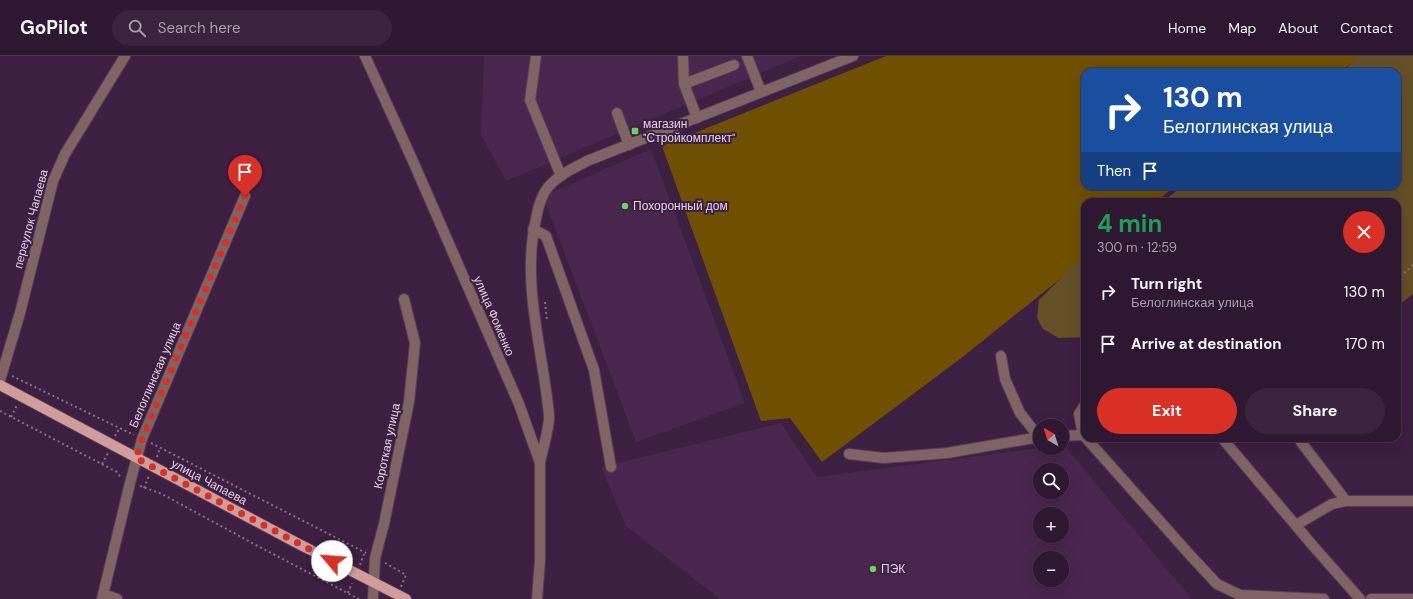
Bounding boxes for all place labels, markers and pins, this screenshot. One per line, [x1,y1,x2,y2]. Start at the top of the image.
place label: магазин "Стройкомплект" [643,116,736,146]
marker: магазин "Стройкомплект" [630,126,640,136]
pin [228,155,262,196]
place label: Похоронный дом [633,198,728,214]
marker: Похоронный дом [620,201,630,211]
place label: ПЭК [881,561,905,577]
marker: ПЭК [868,564,878,574]

